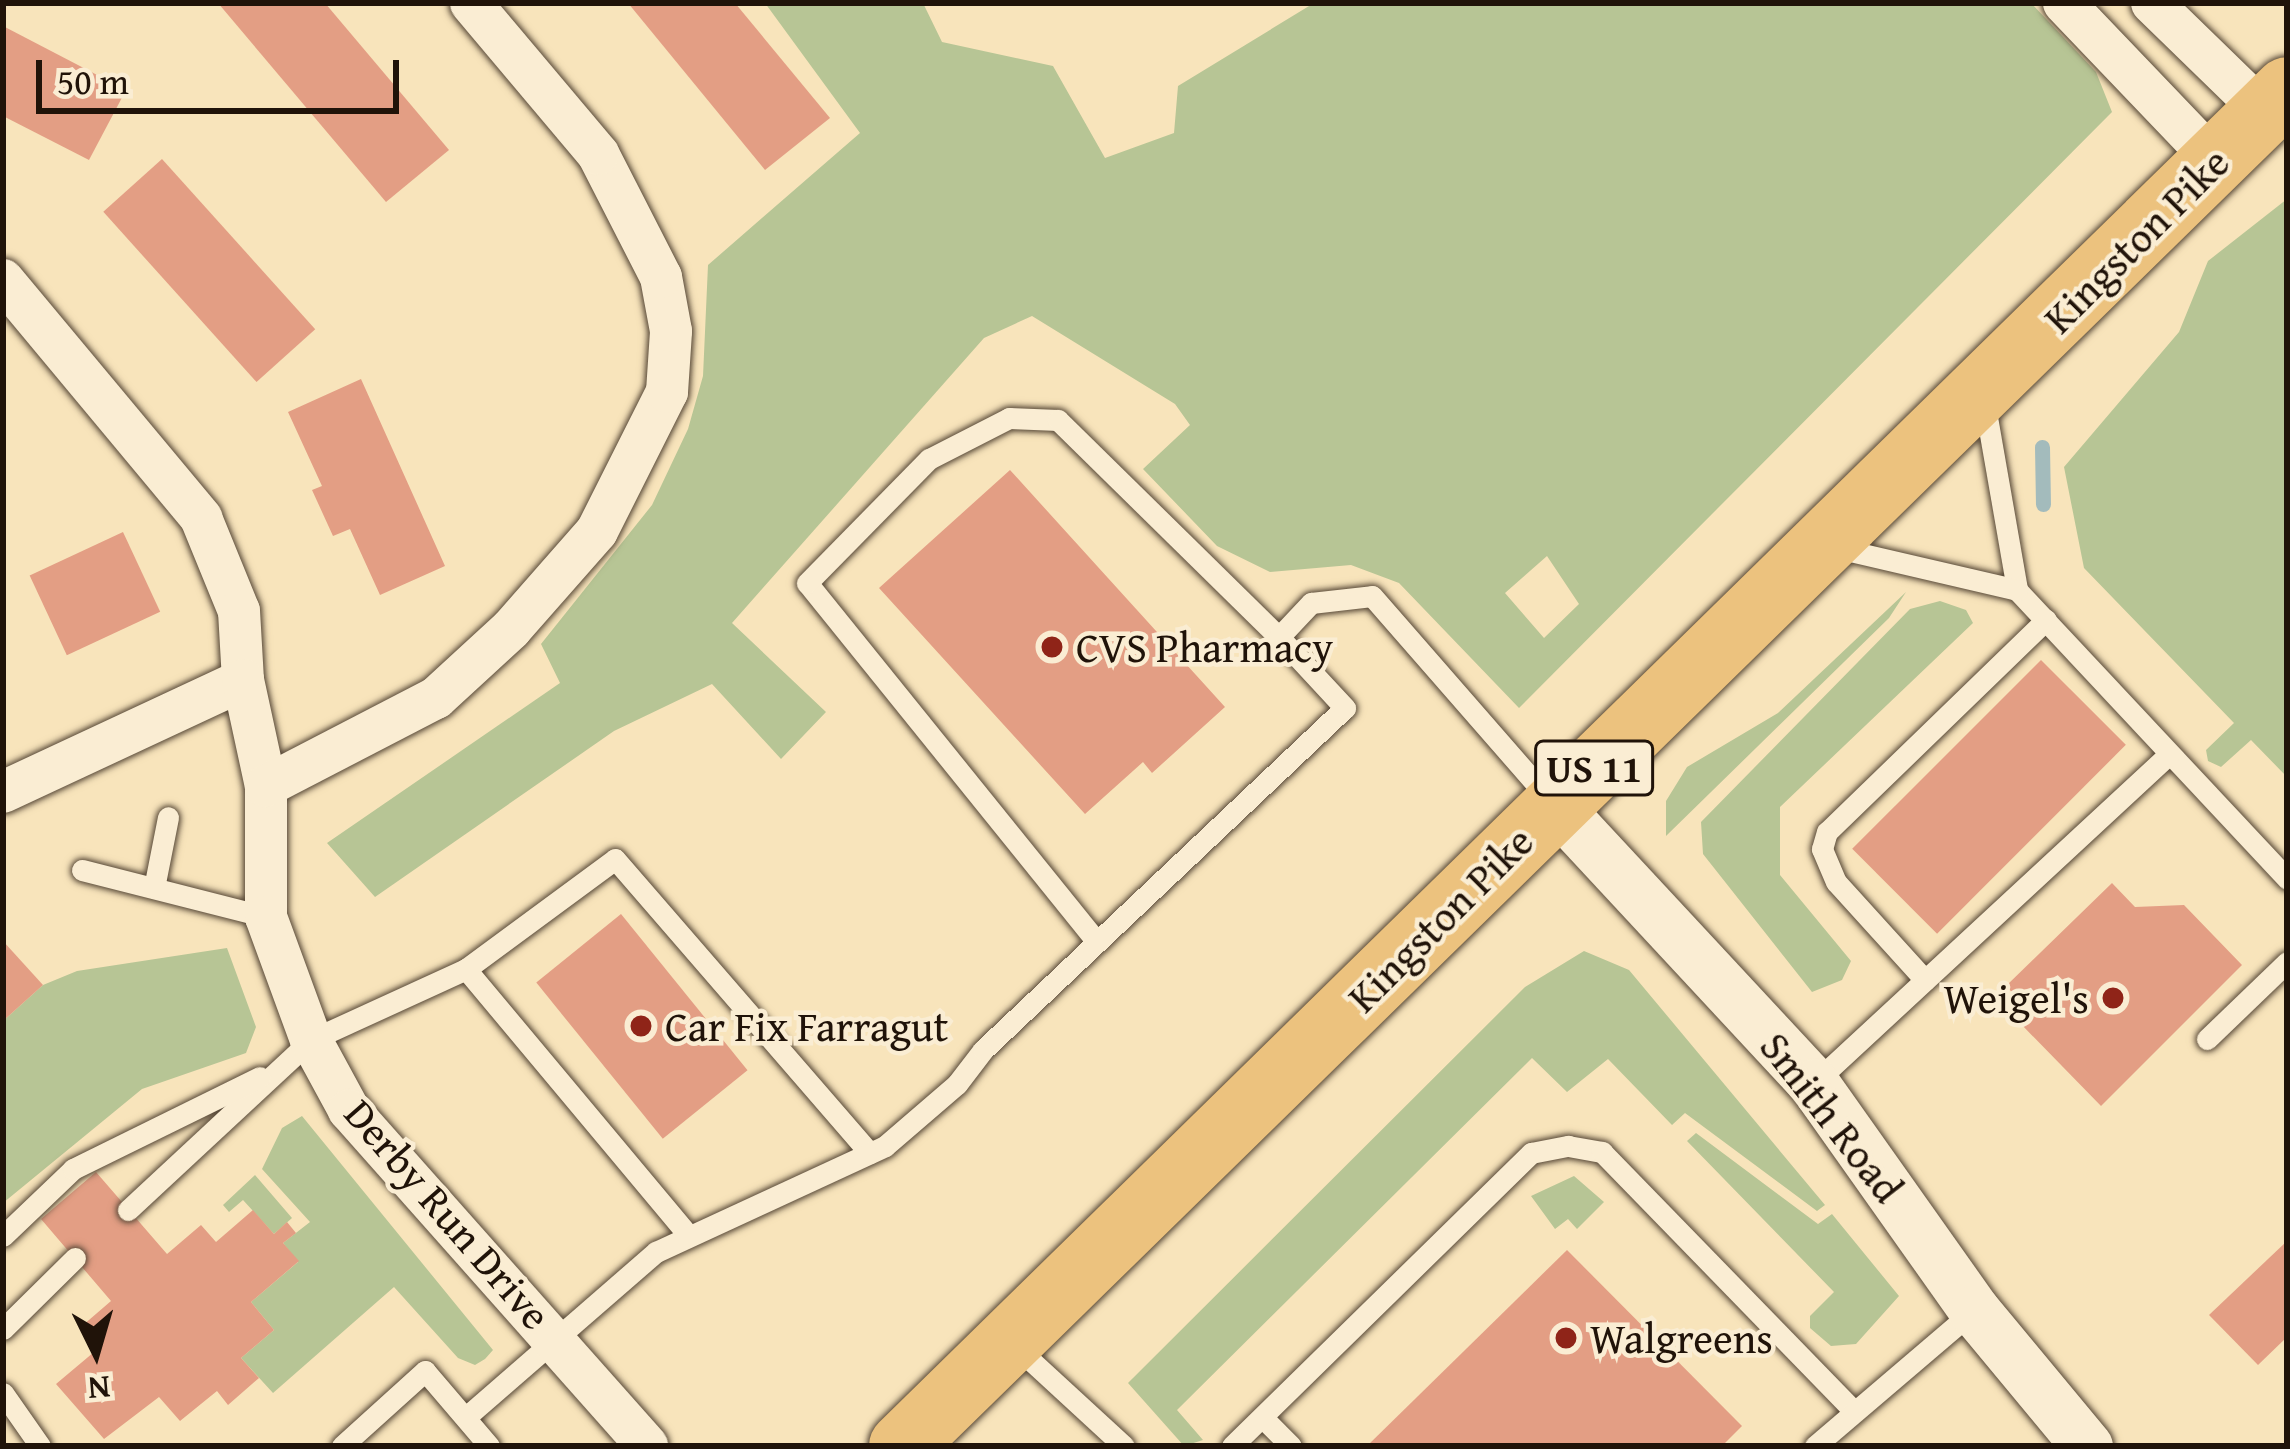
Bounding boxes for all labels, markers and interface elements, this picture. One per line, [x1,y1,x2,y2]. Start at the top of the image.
scale bar [42,36,405,110]
text: 50 m [57,54,129,107]
street label: Kingston Pike [2033,137,2239,343]
place label: CVS Pharmacy [1076,622,1333,672]
marker: CVS Pharmacy [1039,634,1065,660]
road number: US 11 [1534,735,1654,801]
street label: Kingston Pike [1337,816,1543,1022]
place label: Weigel's [1944,973,2089,1023]
marker: Weigel's [2100,985,2126,1011]
place label: Car Fix Farragut [665,1001,948,1051]
marker: Car Fix Farragut [628,1013,654,1039]
street label: Smith Road [1750,1022,1914,1212]
street label: Derby Run Drive [334,1089,562,1339]
north arrow [36,1293,156,1413]
place label: Walgreens [1590,1313,1773,1363]
marker: Walgreens [1553,1325,1579,1351]
text: N [86,1364,112,1414]

